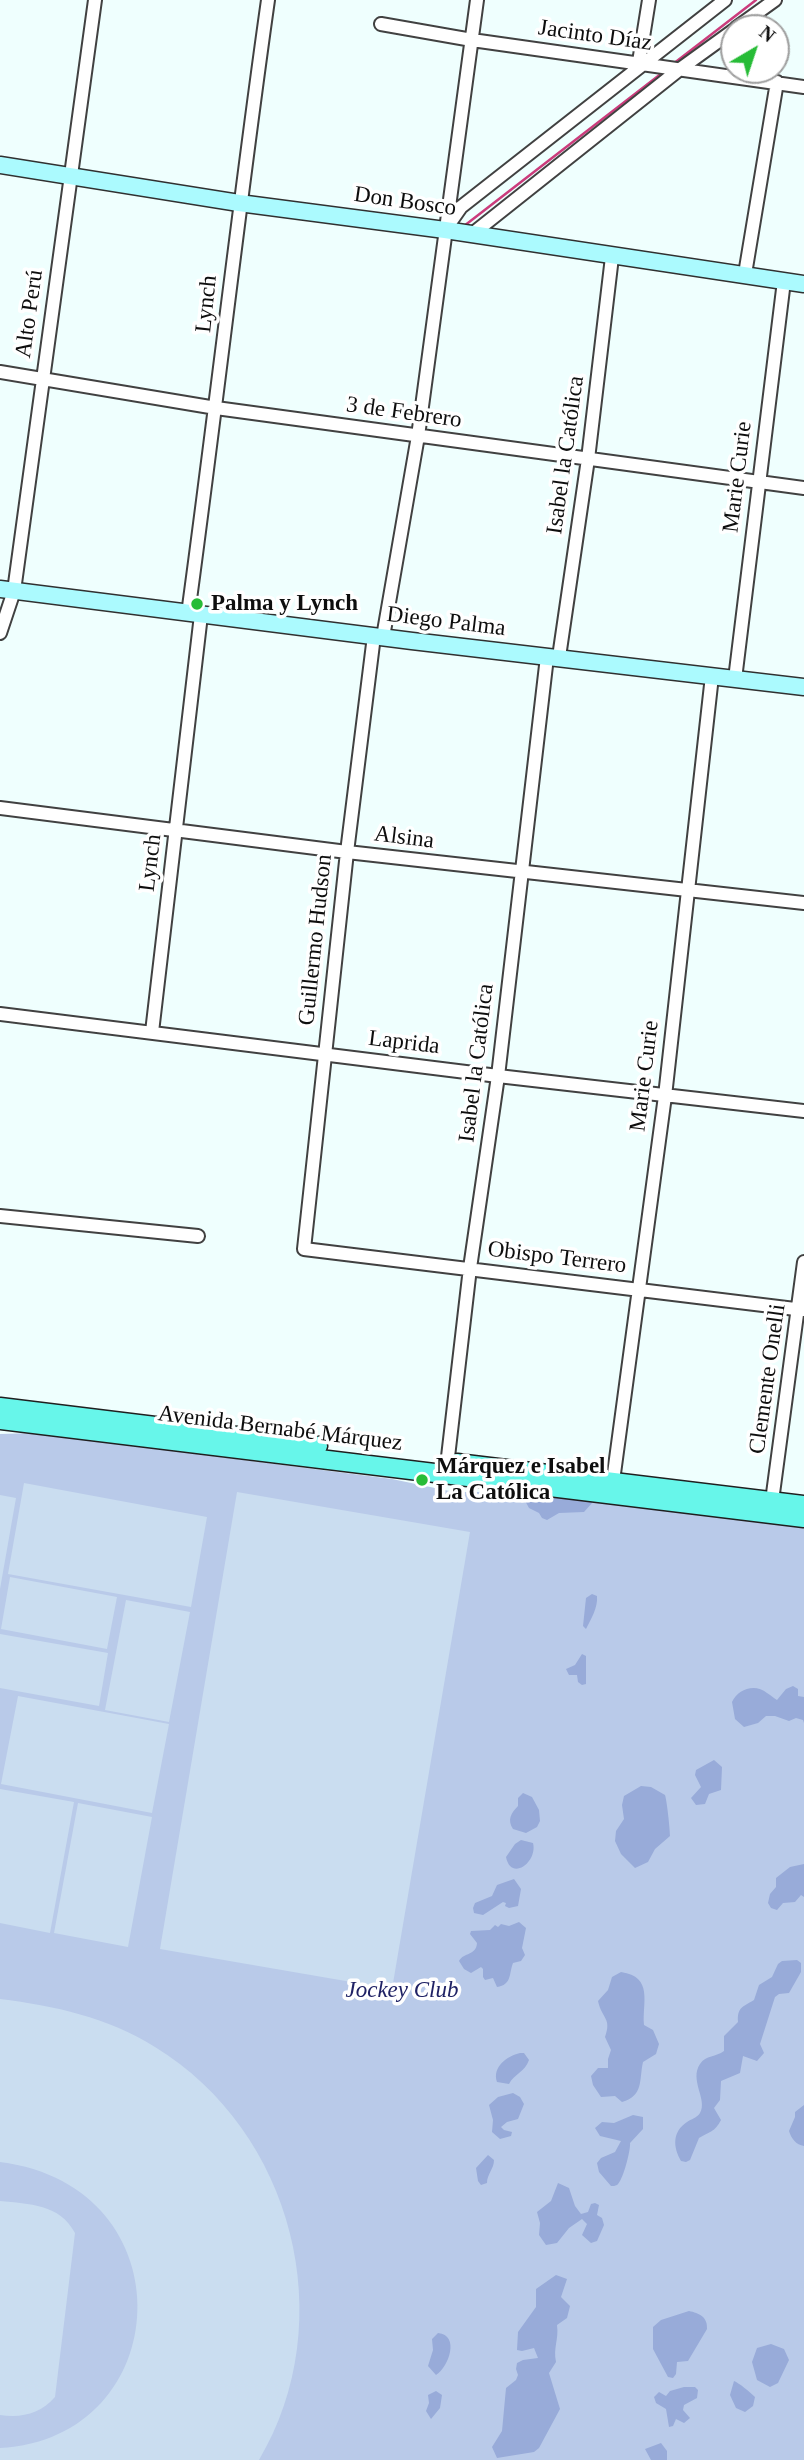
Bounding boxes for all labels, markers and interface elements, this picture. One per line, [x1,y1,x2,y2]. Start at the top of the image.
street label: Jacinto Díaz [536,14,654,58]
north arrow [720,14,790,84]
text: N [755,21,779,46]
street label: Don Bosco [352,181,458,223]
street label: Alto Perú [10,268,50,360]
street label: Lynch [190,274,224,334]
street label: Isabel la Católica [541,374,591,536]
street label: 3 de Febrero [345,391,463,435]
street label: Marie Curie [717,420,759,534]
place label: Palma y Lynch [211,590,358,618]
marker: Palma y Lynch [189,596,205,612]
street label: Diego Palma [385,601,507,643]
street label: Alsina [373,821,435,855]
street label: Lynch [134,833,168,893]
street label: Guillermo Hudson [293,853,339,1027]
street label: Isabel la Católica [454,982,500,1144]
street label: Marie Curie [624,1019,666,1133]
street label: Laprida [367,1025,441,1061]
street label: Obispo Terrero [486,1236,628,1280]
street label: Clemente Onelli [744,1302,792,1456]
street label: Avenida Bernabé Márquez [156,1400,404,1458]
place label: Márquez e Isabel La Católica [436,1453,606,1507]
marker: Márquez e Isabel La Católica [414,1472,430,1488]
park label: Jockey Club [345,1977,459,2005]

